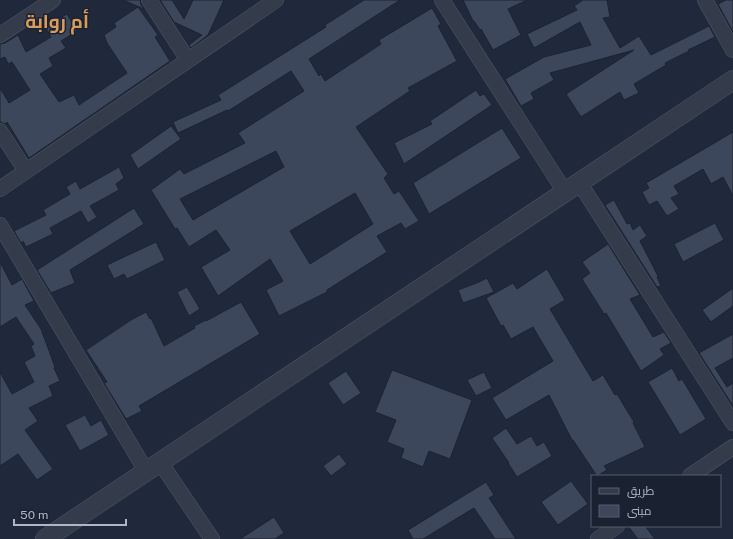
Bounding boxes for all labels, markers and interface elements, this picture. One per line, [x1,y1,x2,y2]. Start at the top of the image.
district label: أم روابة [25,8,89,35]
legend [591,475,721,527]
text: طريق [627,484,655,498]
scale bar [14,501,126,527]
text: مبنى [627,504,652,518]
text: 50 m [20,508,48,522]

